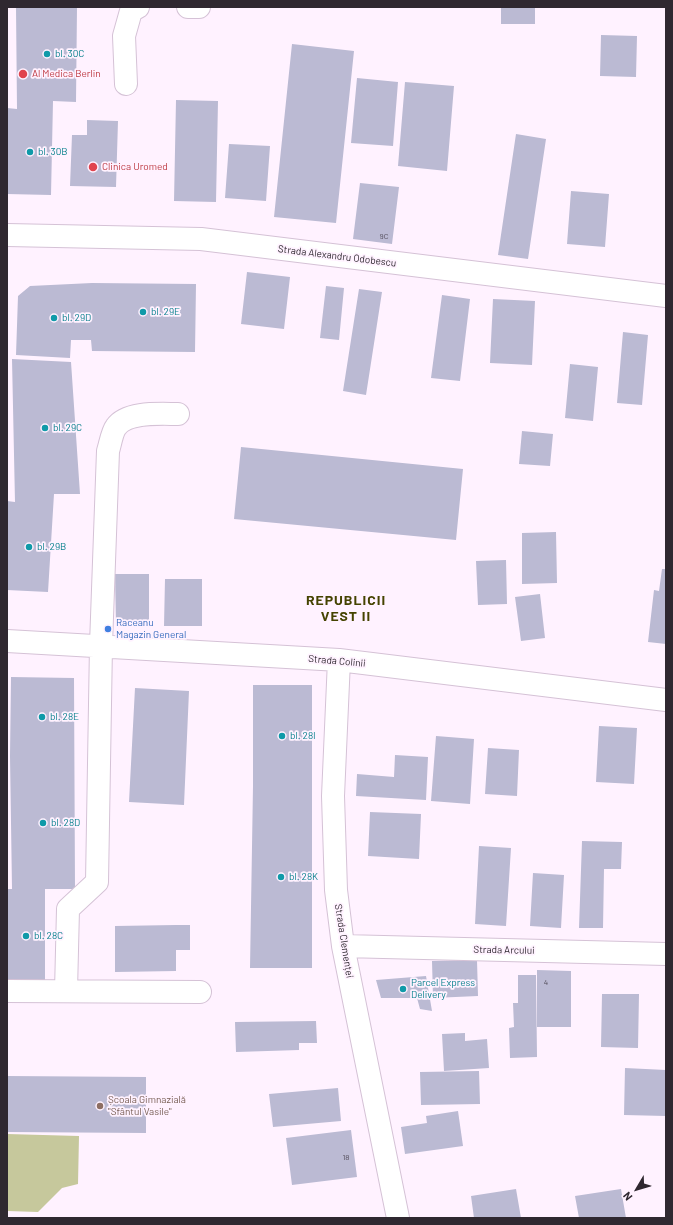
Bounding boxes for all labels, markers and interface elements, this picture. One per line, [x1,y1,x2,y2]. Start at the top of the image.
place label: bl. 30C [55,48,84,60]
marker: bl. 30C [42,49,52,59]
marker: Al Medica Berlin [17,68,29,80]
place label: Al Medica Berlin [32,68,101,80]
place label: bl. 30B [38,146,68,158]
marker: bl. 30B [25,147,35,157]
marker: Clinica Uromed [87,161,99,173]
place label: Clinica Uromed [102,161,168,173]
house number: 9C [379,231,389,241]
street label: Strada Alexandru Odobescu [277,243,397,269]
place label: bl. 29E [151,306,180,318]
marker: bl. 29E [138,307,148,317]
place label: bl. 29D [62,312,91,324]
marker: bl. 29D [49,313,59,323]
place label: bl. 29C [53,422,82,434]
marker: bl. 29C [40,423,50,433]
place label: bl. 29B [37,541,66,553]
marker: bl. 29B [24,542,34,552]
district label: REPUBLICII VEST II [306,592,386,624]
place label: Raceanu Magazin General [116,617,186,640]
marker: Raceanu Magazin General [103,624,113,634]
street label: Strada Colinii [308,653,366,669]
place label: bl. 28E [50,711,79,723]
marker: bl. 28E [37,712,47,722]
place label: bl. 28I [290,730,316,742]
marker: bl. 28I [277,731,287,741]
place label: bl. 28D [51,817,80,829]
marker: bl. 28D [38,818,48,828]
place label: bl. 28K [289,871,318,883]
marker: bl. 28K [276,872,286,882]
street label: Strada Clemenței [332,903,356,979]
place label: bl. 28C [34,930,63,942]
marker: bl. 28C [21,931,31,941]
street label: Strada Arcului [473,943,535,957]
place label: Parcel Express Delivery [411,977,475,1000]
house number: 4 [544,977,548,987]
marker: Parcel Express Delivery [398,984,408,994]
place label: Școala Gimnazială "Sfântul Vasile" [108,1094,186,1118]
marker: Școala Gimnazială "Sfântul Vasile" [95,1101,105,1111]
house number: 18 [343,1152,349,1162]
north arrow [617,1169,657,1209]
text: N [620,1190,635,1204]

